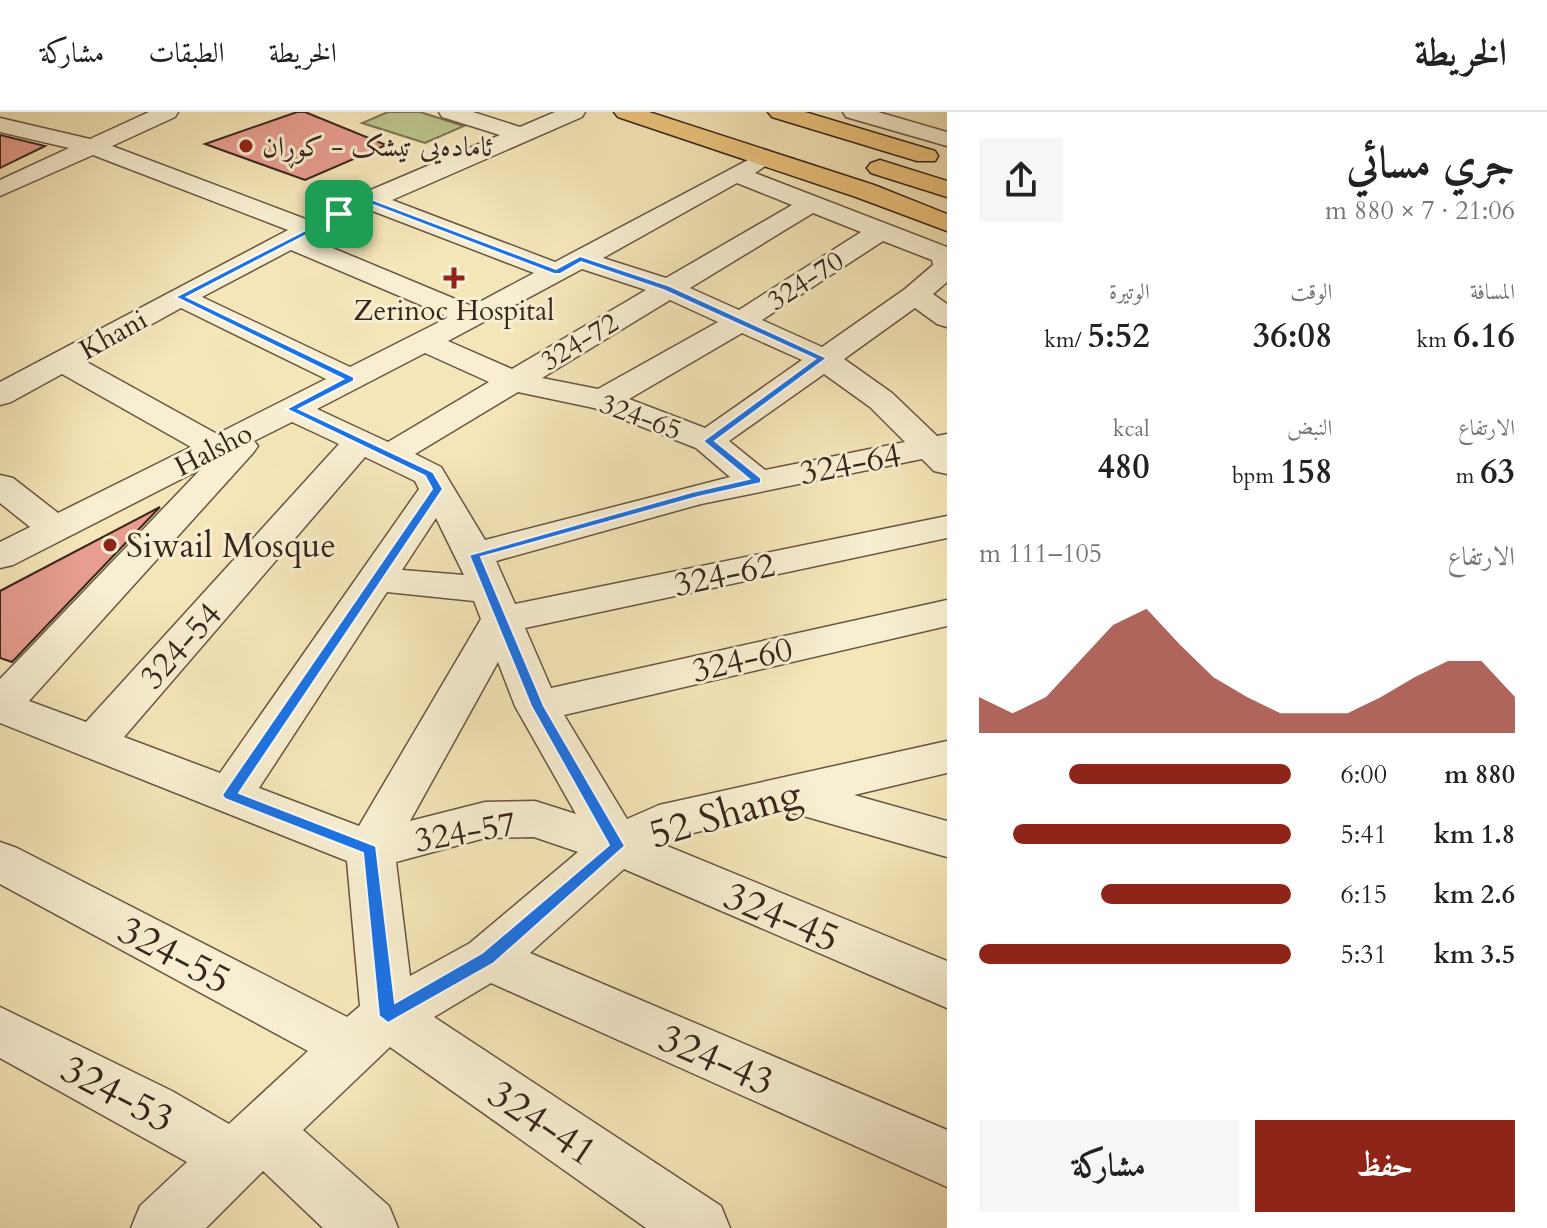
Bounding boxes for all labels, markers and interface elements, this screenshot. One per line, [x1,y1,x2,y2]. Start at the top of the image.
text: الخريطة [1415,27,1507,79]
text: مشاركة [40,34,104,72]
text: الطبقات [148,34,225,72]
text: الخريطة [269,34,337,72]
place label: ئامادەیی تیشک - کوڕان [262,128,493,169]
text: جري مسائي [1346,133,1515,193]
marker: ئامادەیی تیشک - کوڕان [237,137,255,155]
button: share [979,138,1063,222]
pin [305,180,373,248]
icon: arrive [317,192,361,236]
text: 21:06 · 7 × 880 m [1325,193,1515,228]
street label: 324-70 [760,242,851,320]
marker: Zerinoc Hospital [443,267,465,289]
text: الوتيرة [1109,277,1150,307]
text: الوقت [1290,277,1332,307]
text: المسافة [1470,277,1515,307]
place label: Zerinoc Hospital [354,292,554,330]
street label: Khani [73,301,154,369]
street label: 324-72 [534,304,625,380]
text: 5:52 [1088,313,1150,359]
text: 36:08 [1253,313,1332,359]
text: 6.16 [1453,313,1515,359]
text: /km [1044,325,1088,355]
text: km [1417,325,1453,355]
street label: 324-65 [595,385,687,449]
text: النبض [1287,413,1332,443]
text: الارتفاع [1458,413,1515,443]
street label: Halsho [168,414,259,486]
text: kcal [1113,414,1150,444]
street label: 324-64 [796,432,905,496]
text: 480 [1097,444,1150,490]
text: 158 [1280,449,1332,495]
text: 63 [1480,449,1515,495]
text: bpm [1232,461,1280,491]
text: m [1456,461,1480,491]
place label: Siwail Mosque [126,523,336,569]
marker: Siwail Mosque [101,536,119,554]
text: 105–111 m [979,536,1102,571]
text: الارتفاع [1448,539,1515,574]
street label: 324-62 [669,542,779,608]
street label: 324-54 [129,592,232,699]
street label: 324-60 [687,626,797,694]
text: 6:00 [1340,757,1387,792]
text: 880 m [1444,757,1515,792]
street label: 52 Shang [643,766,809,862]
street label: 324-57 [411,800,520,864]
text: 5:41 [1340,817,1387,852]
text: 1.8 km [1434,817,1515,852]
street label: 324-45 [715,869,848,966]
text: 6:15 [1340,877,1387,912]
text: 2.6 km [1434,877,1515,912]
street label: 324-55 [108,903,240,1008]
text: 5:31 [1340,937,1387,972]
text: 3.5 km [1434,937,1515,972]
street label: 324-43 [650,1011,783,1110]
street label: 324-53 [51,1042,183,1147]
street label: 324-41 [477,1067,607,1180]
button: مشاركة [979,1120,1239,1212]
button: حفظ [1255,1120,1515,1212]

